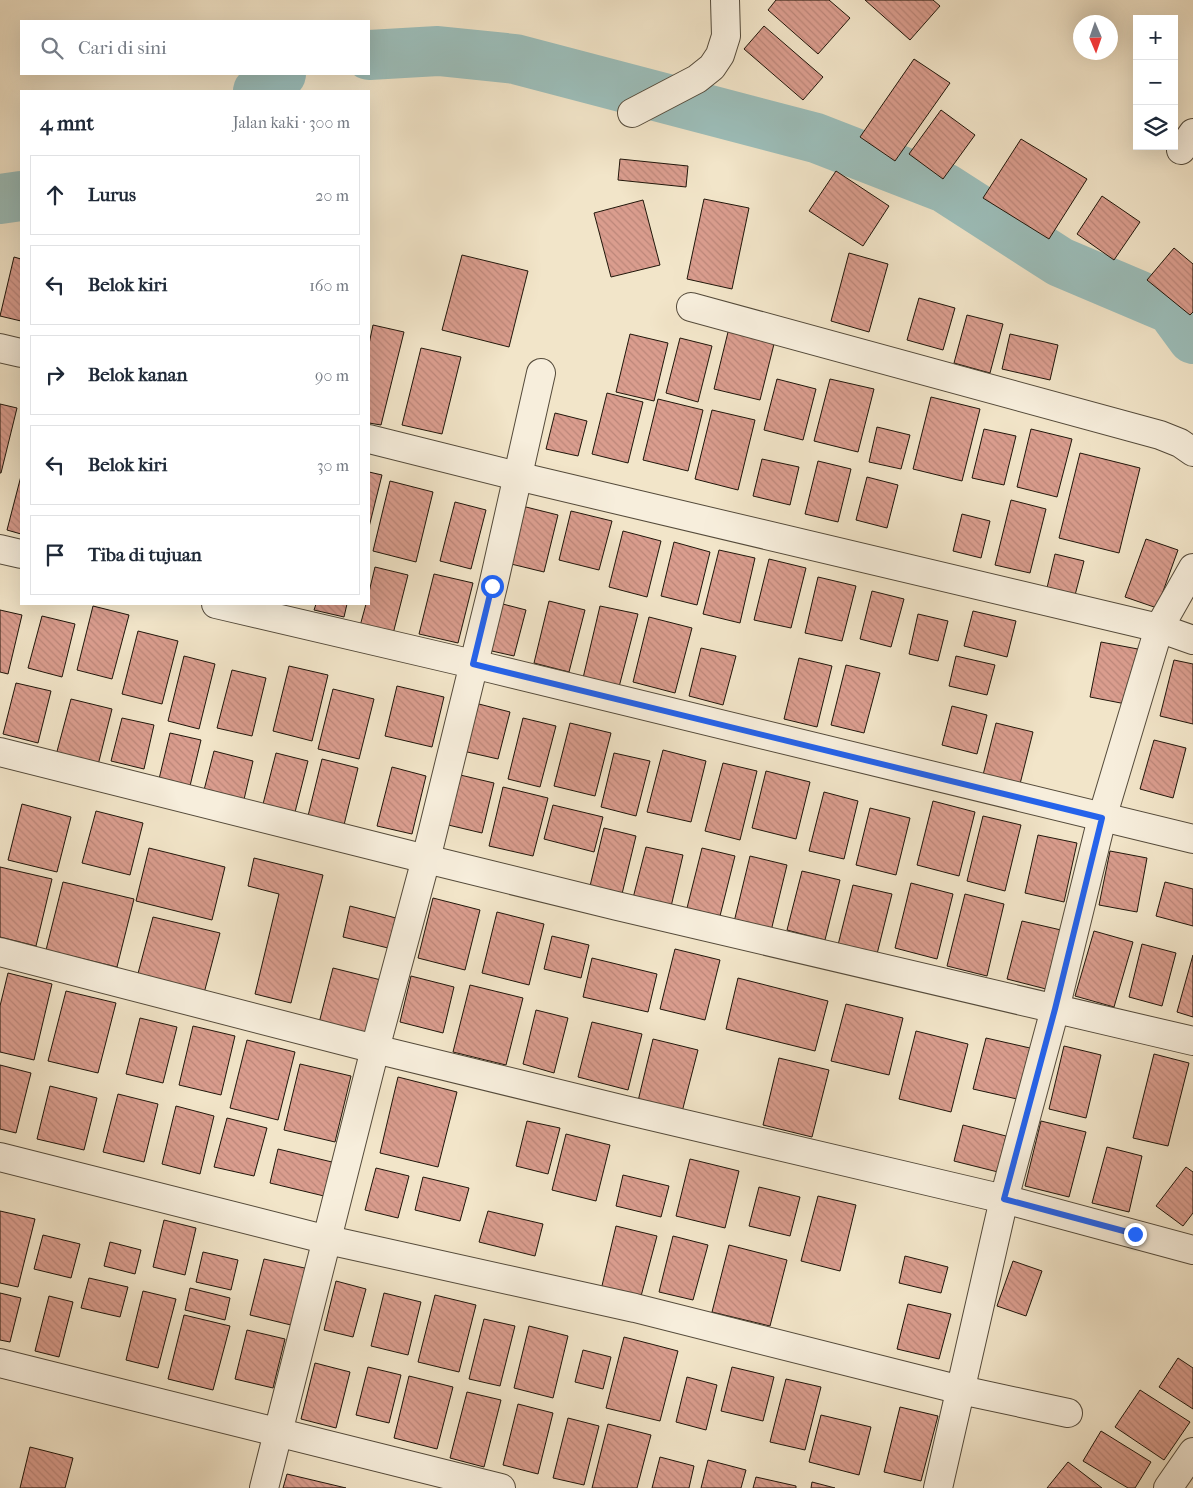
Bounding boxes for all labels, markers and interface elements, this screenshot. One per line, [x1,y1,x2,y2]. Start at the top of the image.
north arrow [1073,15,1118,60]
map controls [1133,15,1178,150]
button: + [1133,15,1178,60]
search box [20,20,370,75]
icon: search [38,34,66,62]
text: Cari di sini [78,37,167,59]
button: − [1133,60,1178,105]
button: layers [1133,105,1178,150]
text: 4 mnt [40,111,94,135]
text: Jalan kaki · 300 m [233,113,350,132]
icon: ahead [41,181,69,209]
text: Lurus [88,184,136,206]
text: 20 m [315,186,349,205]
icon: left [41,271,69,299]
text: Belok kiri [88,274,167,296]
text: 160 m [309,276,349,295]
icon: right [41,361,69,389]
text: Belok kanan [88,364,188,386]
text: 90 m [315,366,349,385]
icon: left [41,451,69,479]
text: Belok kiri [88,454,167,476]
text: 30 m [317,456,349,475]
icon: arrive [41,541,69,569]
text: Tiba di tujuan [88,544,202,566]
route start [481,575,504,598]
route end [1124,1223,1147,1246]

